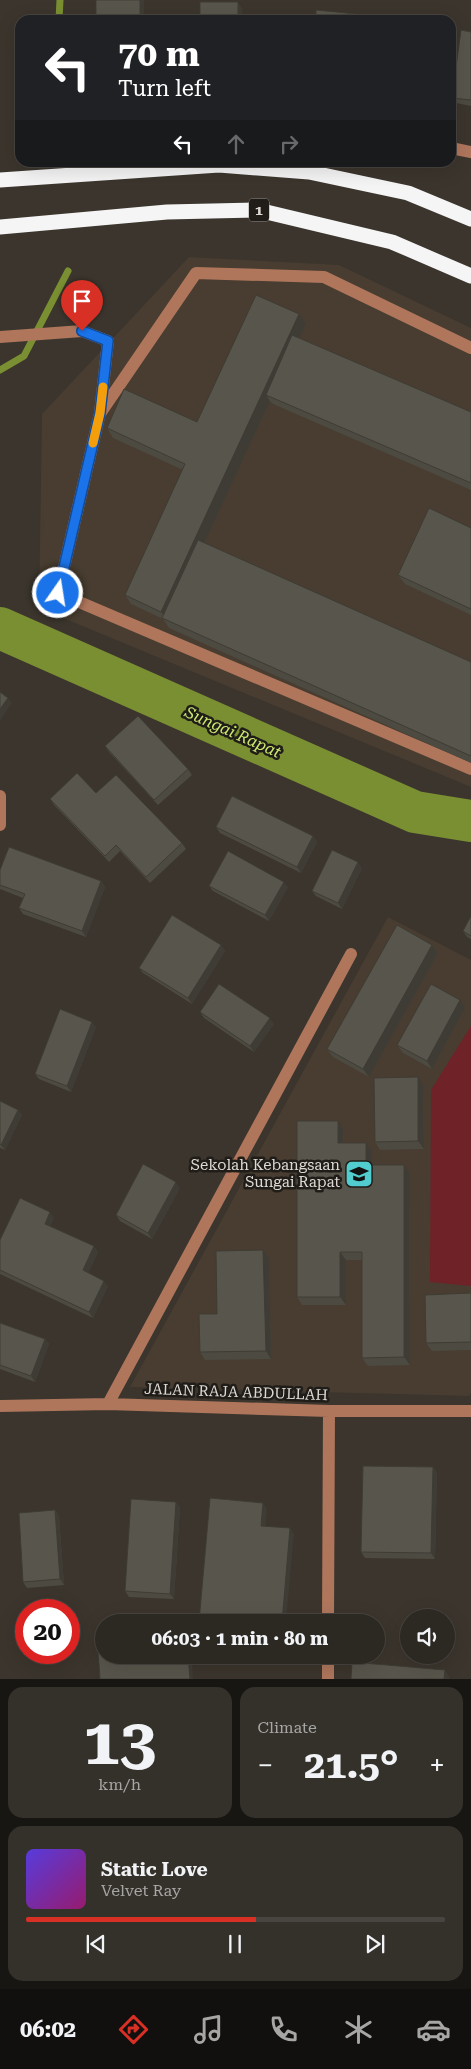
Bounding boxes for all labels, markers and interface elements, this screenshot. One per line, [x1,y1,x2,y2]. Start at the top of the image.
text: 70 m [118,34,200,75]
icon: left [35,35,100,100]
text: Turn left [118,76,211,101]
icon: left [169,130,197,158]
icon: ahead [222,130,250,158]
icon: right [275,130,303,158]
road number: 1 [249,198,269,222]
pin [61,280,103,331]
icon: arrive [68,287,96,315]
position arrow [31,566,83,618]
water label: Sungai Rapat [181,702,284,762]
place label: Sekolah Kebangsaan Sungai Rapat [191,1156,340,1191]
school or university icon: Sekolah Kebangsaan Sungai Rapat [344,1159,374,1189]
street label: JALAN RAJA ABDULLAH [144,1380,328,1404]
speed limit sign: 20 [15,1599,80,1664]
map controls [400,1609,455,1664]
button: sound [400,1609,455,1664]
text: 06:03 · 1 min · 80 m [152,1627,328,1650]
text: 13 [83,1704,156,1780]
text: Climate [258,1718,317,1737]
text: 21.5° [304,1743,399,1787]
text: − [258,1749,273,1782]
text: + [429,1749,445,1782]
text: km/h [98,1775,141,1794]
text: Static Love [101,1858,208,1881]
text: Velvet Ray [101,1881,181,1900]
icon: previous [82,1930,110,1958]
icon: pause [221,1930,249,1958]
icon: next [361,1930,389,1958]
icon: directions [116,2012,151,2047]
icon: music [191,2012,226,2047]
icon: phone [266,2012,301,2047]
icon: climate [341,2012,376,2047]
icon: car [416,2012,451,2047]
text: 06:02 [20,2017,76,2042]

